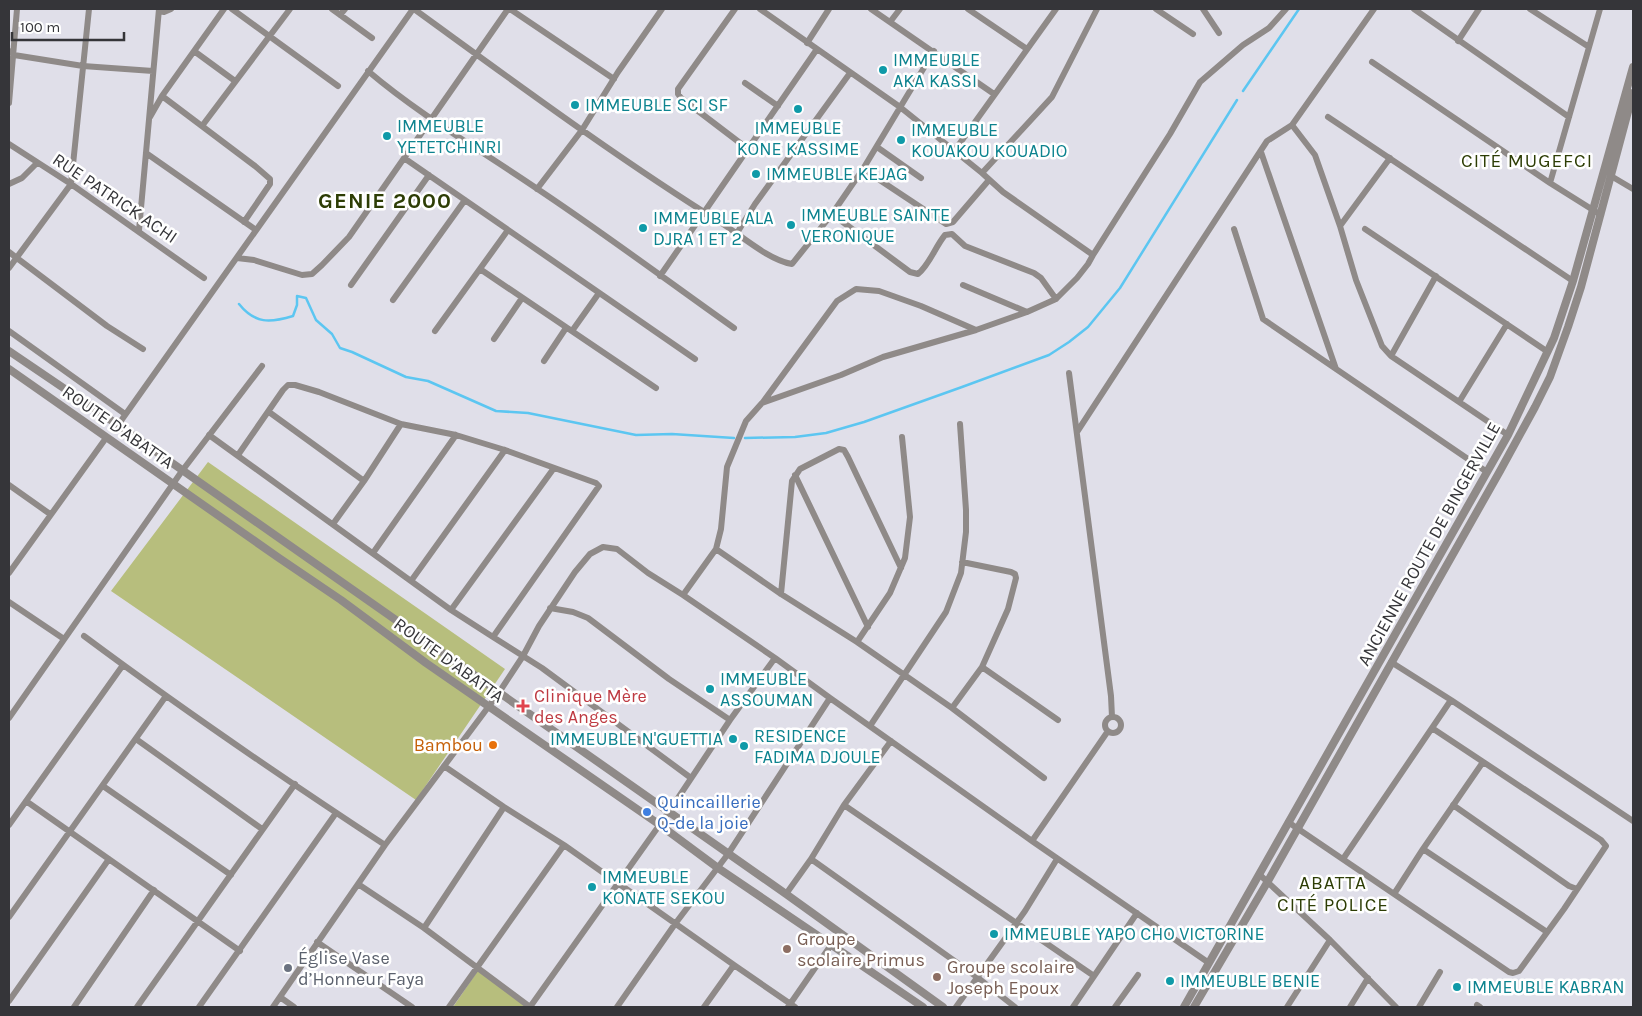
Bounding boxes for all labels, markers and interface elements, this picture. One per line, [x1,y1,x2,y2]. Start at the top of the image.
scale bar [12,10,125,42]
text: 100 m [20,18,60,36]
place label: IMMEUBLE AKA KASSI [893,49,980,92]
marker: IMMEUBLE AKA KASSI [877,64,889,76]
place label: IMMEUBLE SCI SF [585,94,728,116]
marker: IMMEUBLE SCI SF [569,99,581,111]
marker: IMMEUBLE KONE KASSIME [792,103,804,115]
place label: IMMEUBLE YETETCHINRI [397,115,502,158]
place label: IMMEUBLE KONE KASSIME [737,117,859,160]
place label: IMMEUBLE KOUAKOU KOUADIO [911,119,1067,162]
marker: IMMEUBLE YETETCHINRI [381,130,393,142]
marker: IMMEUBLE KOUAKOU KOUADIO [895,134,907,146]
street label: RUE PATRICK ACHI [48,148,182,248]
district label: CITÉ MUGEFCI [1461,149,1593,172]
place label: IMMEUBLE KEJAG [766,163,908,185]
marker: IMMEUBLE KEJAG [750,168,762,180]
district label: GENIE 2000 [318,188,452,214]
place label: IMMEUBLE SAINTE VERONIQUE [801,204,950,247]
place label: IMMEUBLE ALA DJRA 1 ET 2 [653,207,774,250]
marker: IMMEUBLE SAINTE VERONIQUE [785,219,797,231]
marker: IMMEUBLE ALA DJRA 1 ET 2 [637,222,649,234]
street label: ROUTE D'ABATTA [58,380,178,474]
street label: ANCIENNE ROUTE DE BINGERVILLE [1353,418,1505,670]
street label: ROUTE D'ABATTA [390,613,508,707]
place label: IMMEUBLE ASSOUMAN [720,668,813,711]
marker: IMMEUBLE ASSOUMAN [704,683,716,695]
place label: Clinique Mère des Anges [534,685,647,728]
marker: Clinique Mère des Anges [516,699,530,713]
place label: RESIDENCE FADIMA DJOULE [754,725,881,768]
place label: IMMEUBLE N'GUETTIA [550,728,723,750]
marker: IMMEUBLE N'GUETTIA [727,733,739,745]
place label: Bambou [414,734,483,756]
marker: Bambou [487,739,499,751]
marker: RESIDENCE FADIMA DJOULE [738,740,750,752]
place label: Quincaillerie Q-de la joie [657,791,761,834]
marker: Quincaillerie Q-de la joie [641,806,653,818]
place label: IMMEUBLE KONATE SEKOU [602,866,725,909]
district label: ABATTA CITÉ POLICE [1277,872,1389,916]
marker: IMMEUBLE KONATE SEKOU [586,881,598,893]
place label: IMMEUBLE YAPO CHO VICTORINE [1004,923,1265,945]
place label: Groupe scolaire Primus [797,928,925,971]
marker: IMMEUBLE YAPO CHO VICTORINE [988,928,1000,940]
marker: Groupe scolaire Primus [781,943,793,955]
place label: Église Vase d’Honneur Faya [298,946,424,990]
place label: Groupe scolaire Joseph Epoux [947,956,1075,999]
marker: Église Vase d’Honneur Faya [282,962,294,974]
place label: IMMEUBLE BENIE [1180,970,1320,992]
marker: Groupe scolaire Joseph Epoux [931,971,943,983]
marker: IMMEUBLE BENIE [1164,975,1176,987]
place label: IMMEUBLE KABRAN [1467,976,1625,998]
marker: IMMEUBLE KABRAN [1451,981,1463,993]

